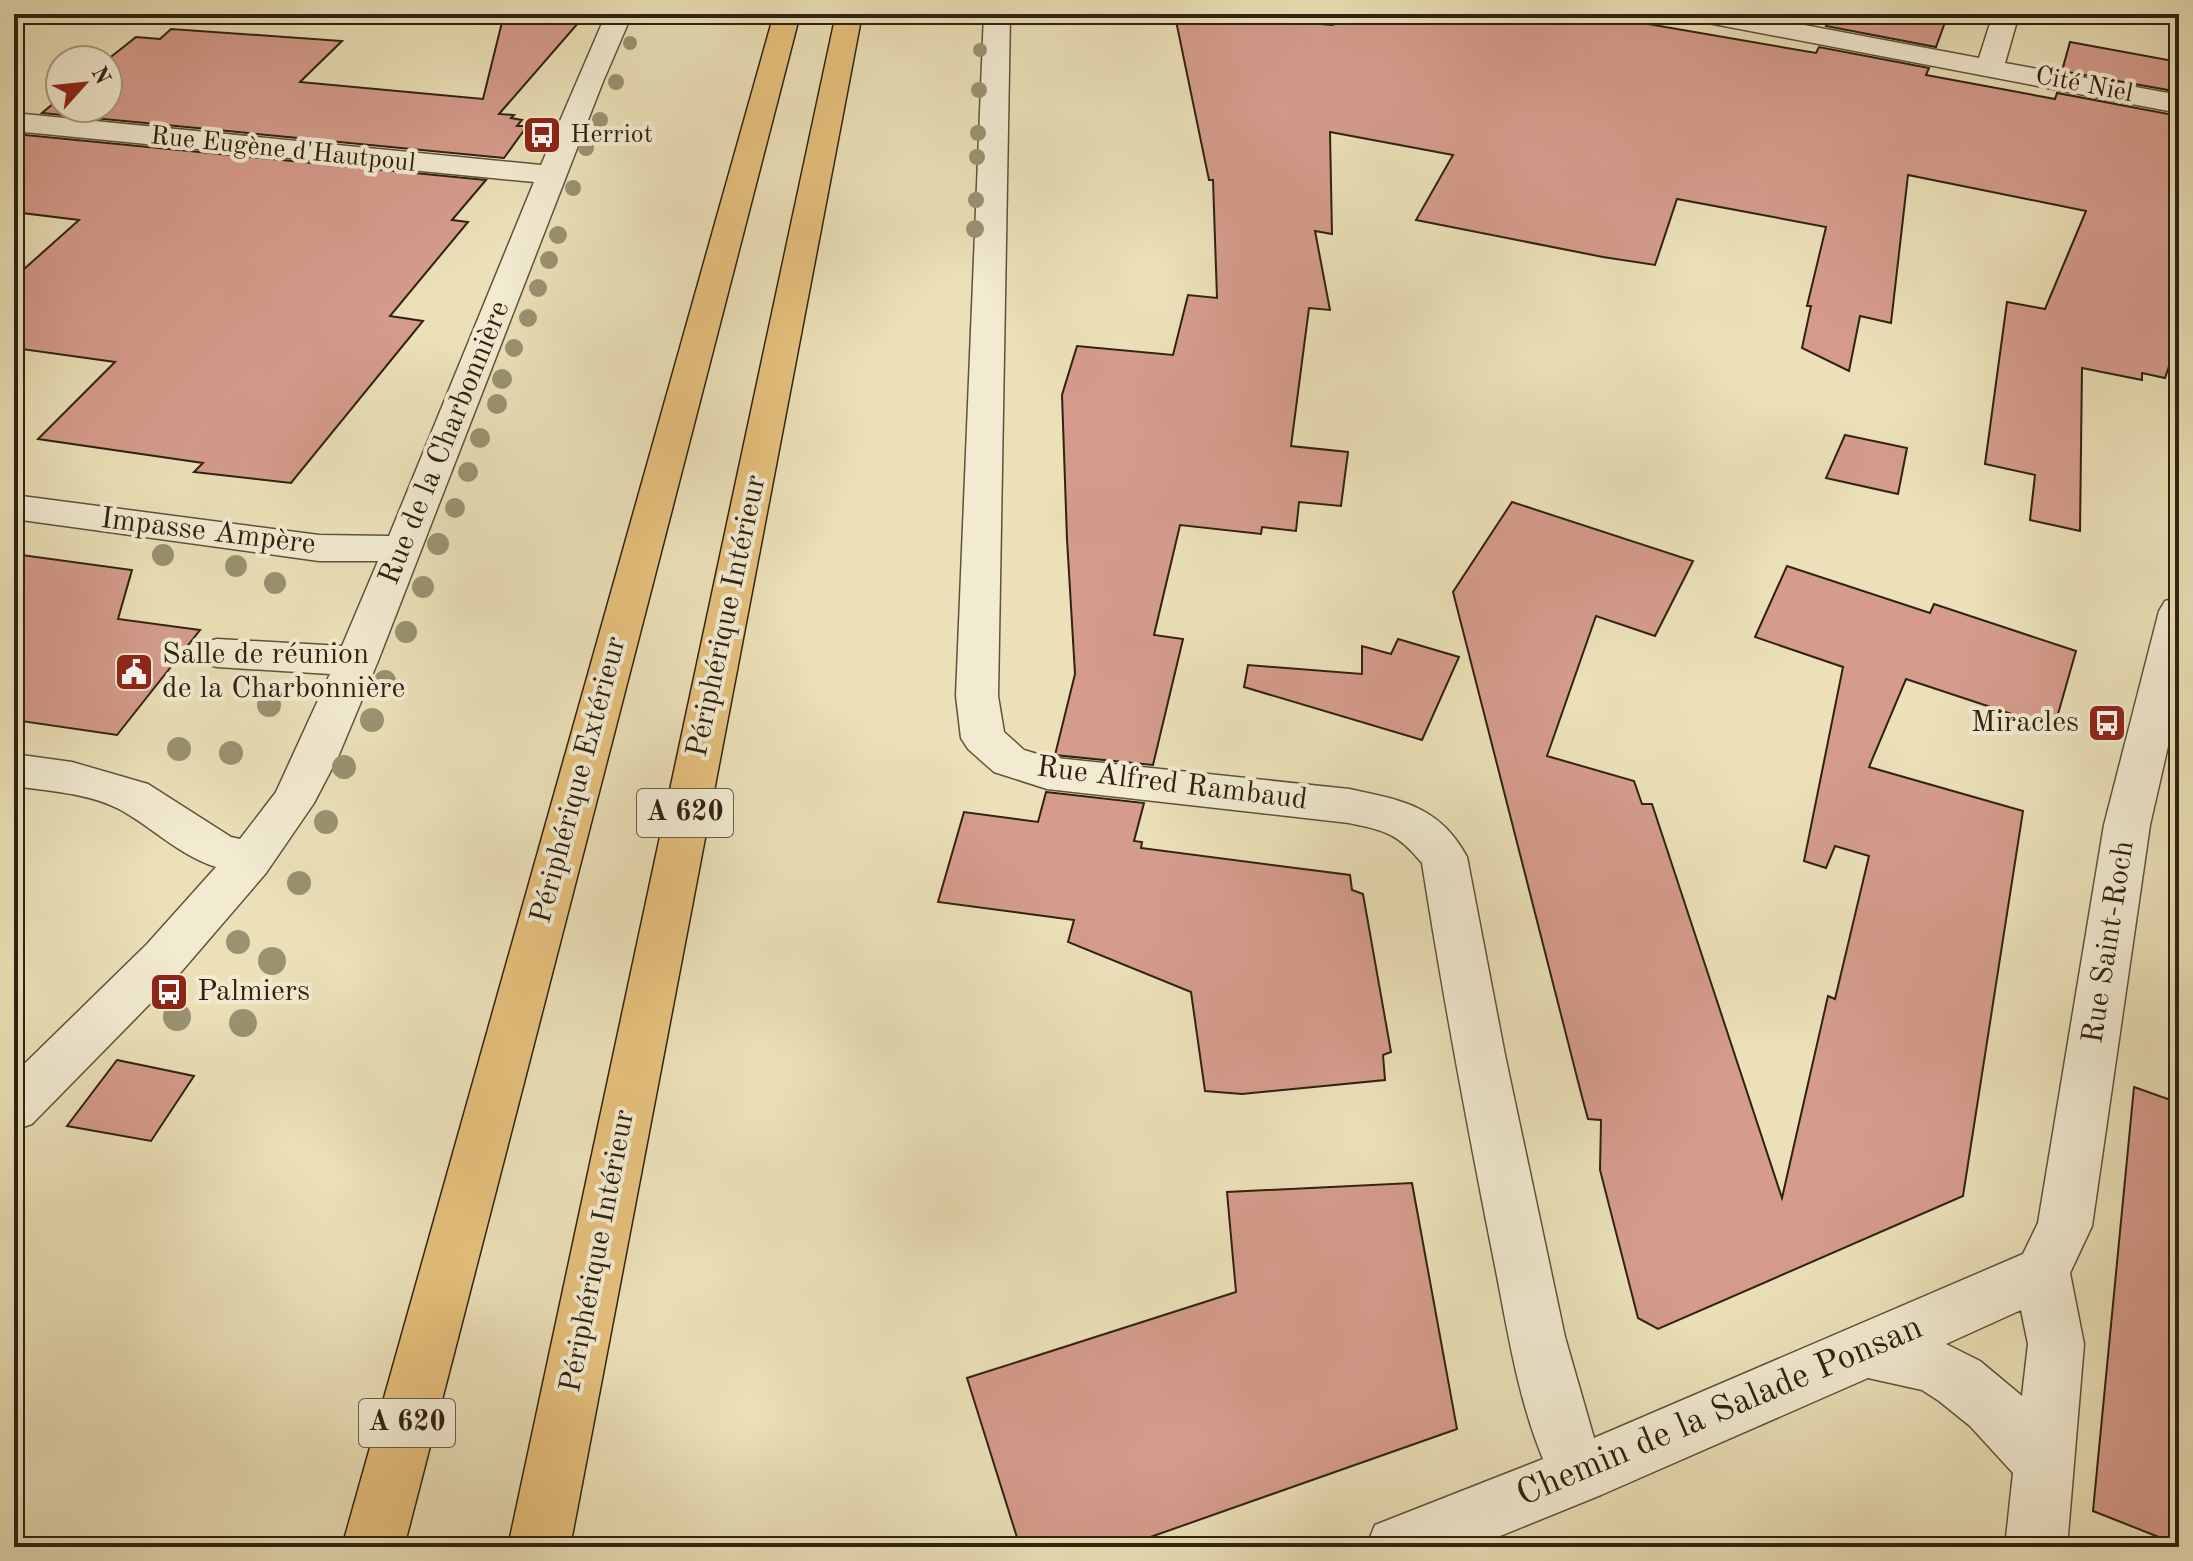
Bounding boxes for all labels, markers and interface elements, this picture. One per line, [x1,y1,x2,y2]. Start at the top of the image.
north arrow [44,44,124,124]
text: N [86,63,114,88]
street label: Cité Niel [2033,63,2135,107]
bus stop icon: Herriot [521,114,563,156]
place label: Herriot [570,122,653,148]
street label: Rue Eugène d'Hautpoul [149,123,417,177]
street label: Rue de la Charbonnière [374,297,516,589]
street label: Périphérique Intérieur [682,472,772,760]
street label: Impasse Ampère [99,504,317,560]
street label: Périphérique Extérieur [526,633,632,927]
place label: Salle de réunion de la Charbonnière [162,640,405,704]
public building icon: Salle de réunion de la Charbonnière [113,651,155,693]
bus stop icon: Miracles [2086,702,2128,744]
place label: Miracles [1971,708,2079,738]
street label: Rue Alfred Rambaud [1035,752,1309,816]
road number: A 620 [637,789,733,837]
street label: Rue Saint-Roch [2078,839,2140,1045]
bus stop icon: Palmiers [148,971,190,1013]
place label: Palmiers [197,977,310,1007]
street label: Périphérique Intérieur [556,1107,640,1395]
street label: Chemin de la Salade Ponsan [1512,1310,1928,1514]
road number: A 620 [359,1399,455,1447]

